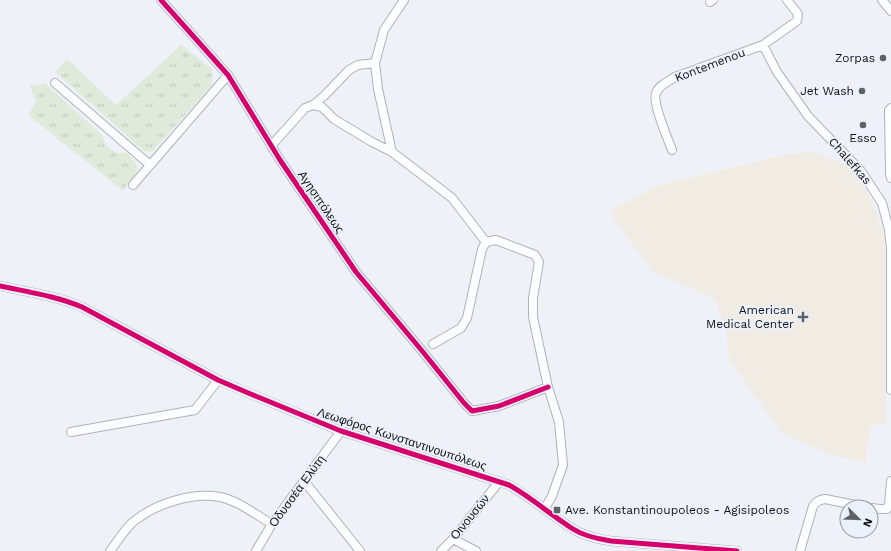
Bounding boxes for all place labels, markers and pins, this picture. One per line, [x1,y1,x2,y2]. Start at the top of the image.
place label: Zorpas [835,51,875,65]
marker: Zorpas [878,53,888,63]
place label: Jet Wash [800,84,854,98]
marker: Jet Wash [857,86,867,96]
marker: Esso [858,120,868,130]
place label: Esso [849,131,877,145]
place label: American Medical Center [706,303,794,331]
marker: American Medical Center [797,311,809,323]
place label: Ave. Konstantinoupoleos - Agisipoleos [565,503,789,517]
marker: Ave. Konstantinoupoleos - Agisipoleos [552,505,562,515]

